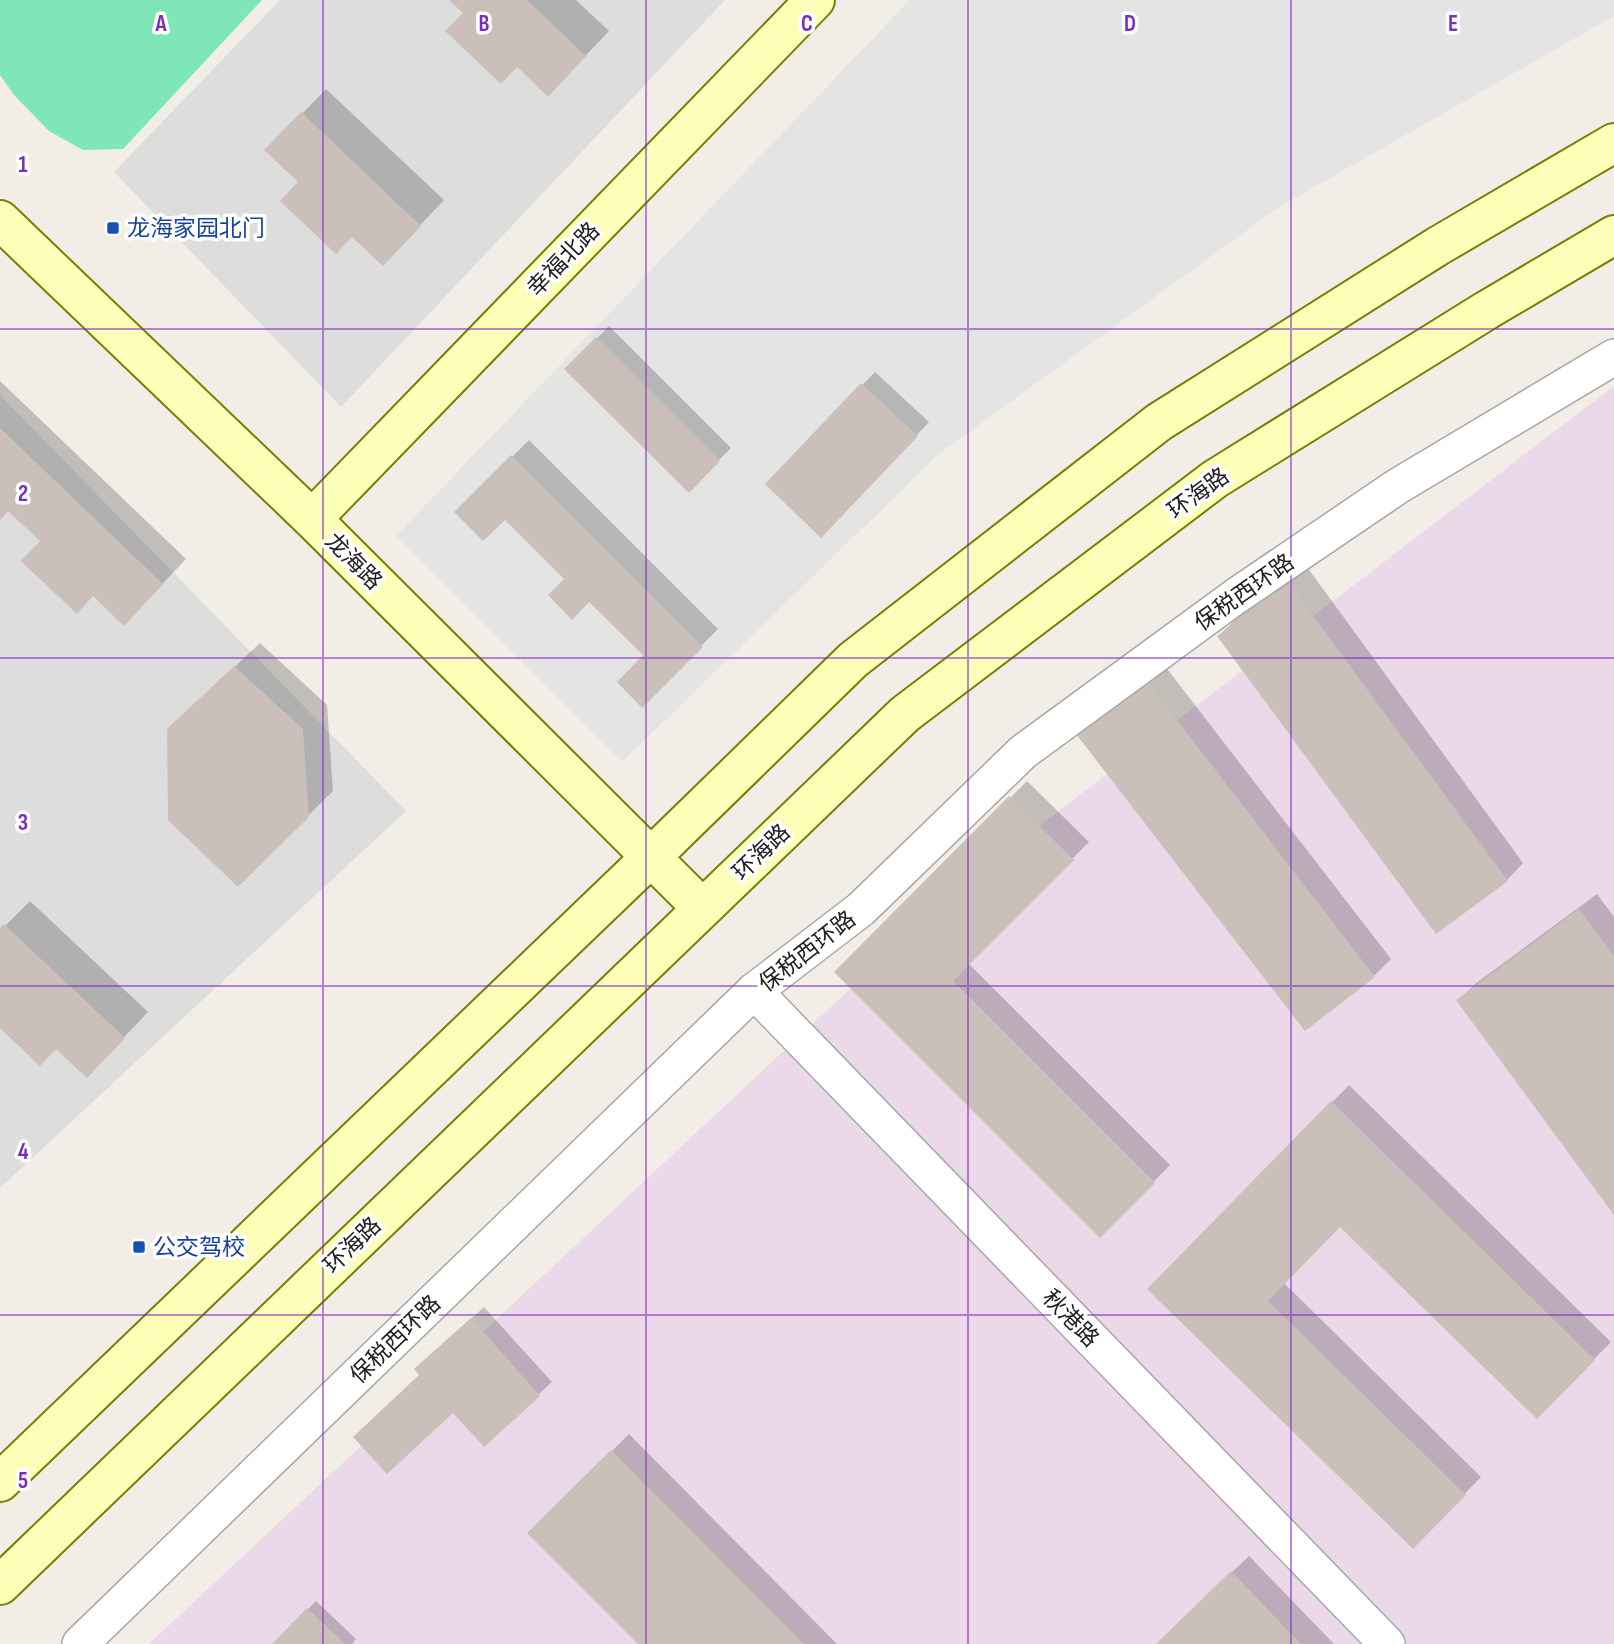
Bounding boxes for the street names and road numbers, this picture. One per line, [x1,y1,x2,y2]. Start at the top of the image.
street label: 幸福北路 [522,217,606,303]
street label: 环海路 [1162,462,1235,525]
street label: 龙海路 [319,527,388,596]
street label: 保税西环路 [1189,548,1300,637]
street label: 环海路 [727,819,796,887]
street label: 保税西环路 [754,905,862,998]
street label: 环海路 [318,1212,387,1280]
street label: 秋港路 [1036,1284,1104,1353]
street label: 保税西环路 [345,1290,447,1390]

